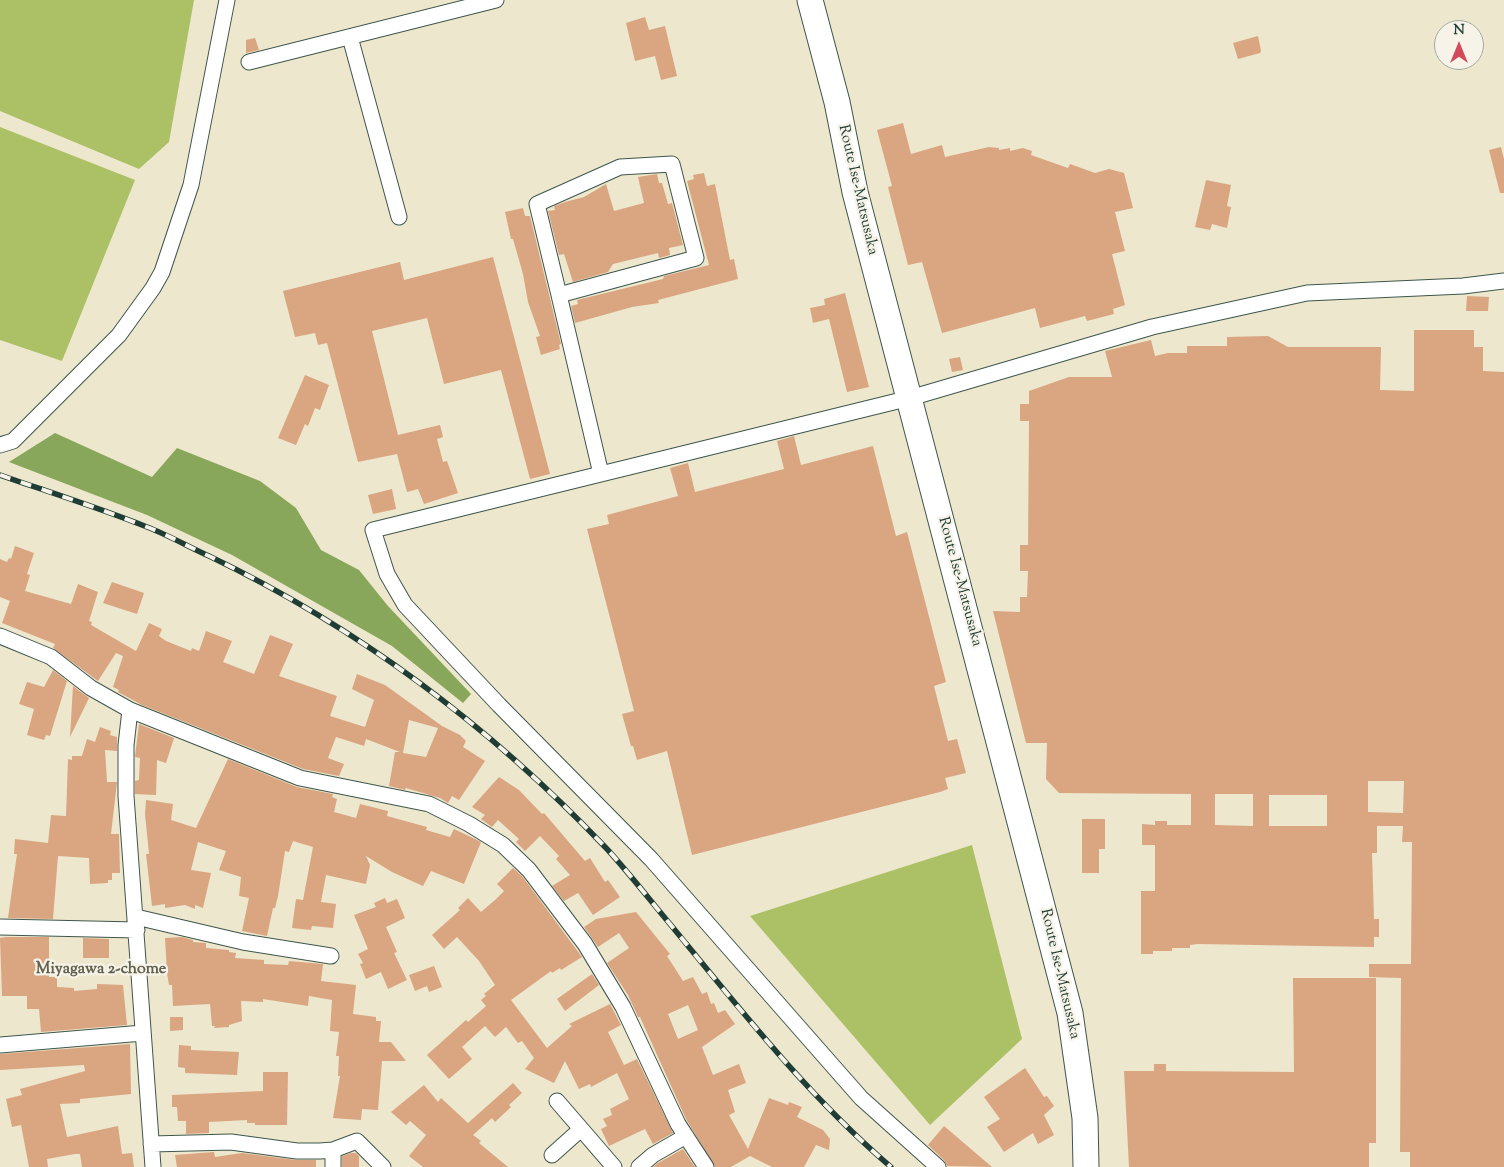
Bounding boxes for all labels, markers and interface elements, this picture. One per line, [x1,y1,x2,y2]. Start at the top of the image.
north arrow [1434,20,1484,70]
text: N [1453,21,1465,41]
street label: Route Ise-Matsusaka [833,123,881,257]
street label: Route Ise-Matsusaka [933,515,985,649]
street label: Route Ise-Matsusaka [1035,907,1083,1041]
district label: Miyagawa 2-chome [36,960,166,980]

